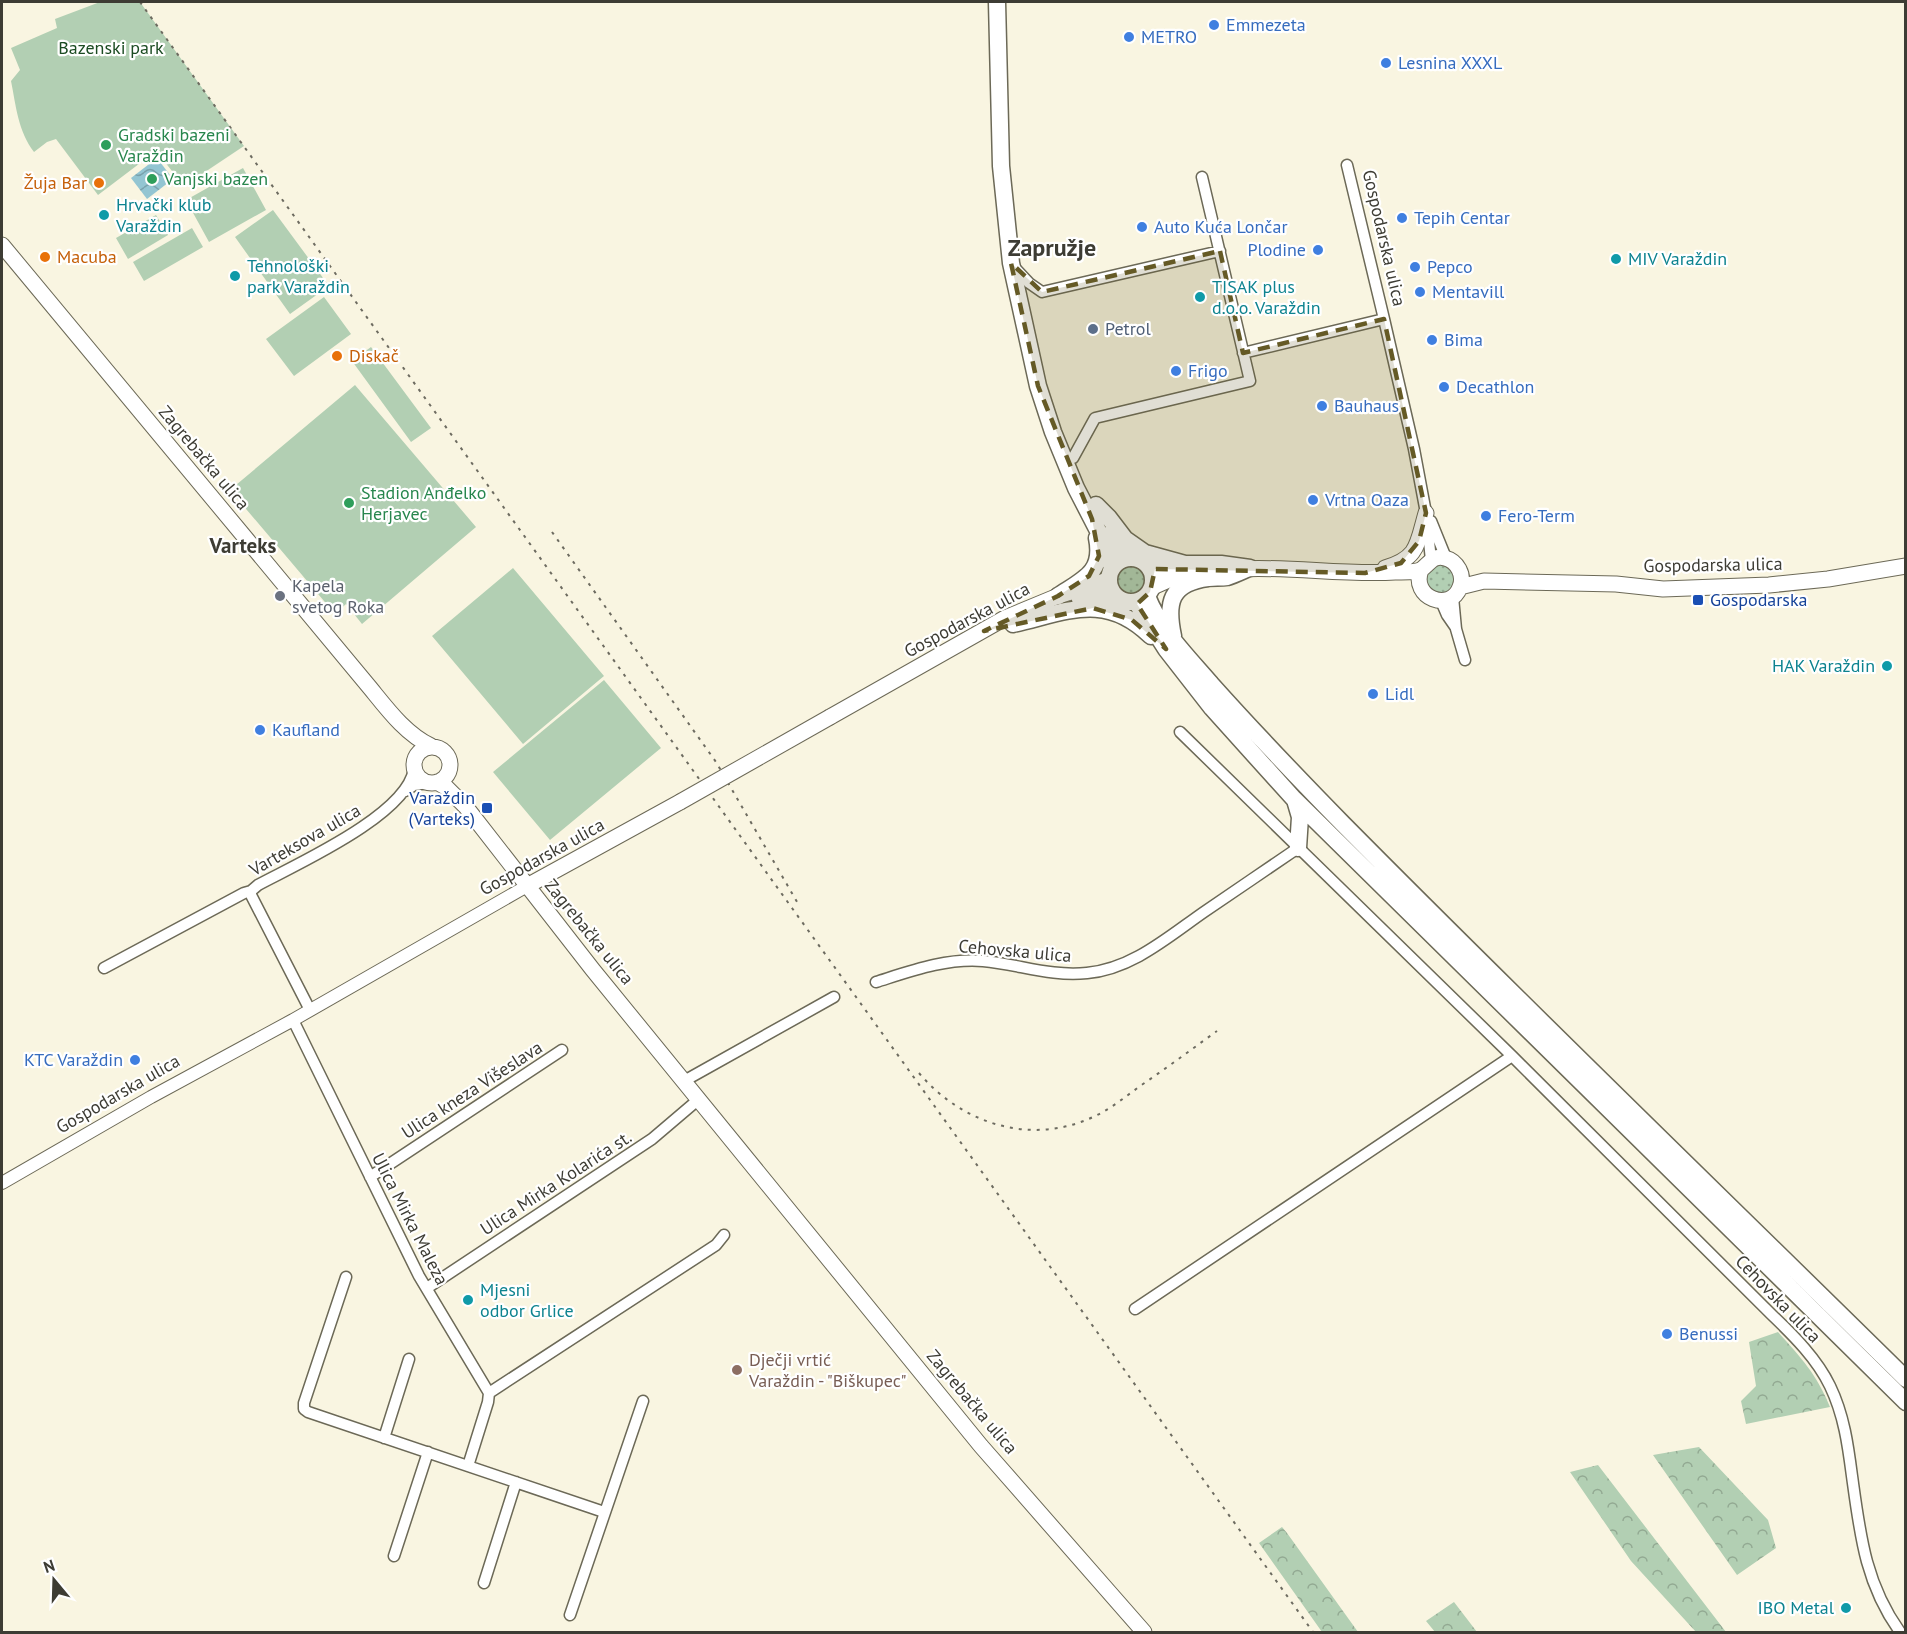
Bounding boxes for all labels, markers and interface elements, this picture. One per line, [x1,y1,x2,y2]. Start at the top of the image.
place label: Emmezeta [1226,13,1306,36]
marker: Emmezeta [1207,18,1221,32]
place label: METRO [1141,25,1197,48]
marker: METRO [1122,30,1136,44]
park label: Bazenski park [58,36,164,59]
place label: Lesnina XXXL [1398,51,1502,74]
marker: Lesnina XXXL [1379,56,1393,70]
place label: Gradski bazeni Varaždin [117,123,230,167]
marker: Gradski bazeni Varaždin [99,138,113,152]
place label: Vanjski bazen [163,167,268,190]
street label: Gospodarska ulica [1358,168,1411,308]
place label: Žuja Bar [24,171,87,194]
marker: Vanjski bazen [145,172,159,186]
marker: Žuja Bar [92,176,106,190]
place label: Hrvački klub Varaždin [115,193,212,237]
place label: Tepih Centar [1414,206,1510,229]
marker: Hrvački klub Varaždin [97,208,111,222]
marker: Tepih Centar [1395,211,1409,225]
place label: Auto Kuća Lončar [1154,215,1288,238]
marker: Auto Kuća Lončar [1135,220,1149,234]
district label: Zapružje [1008,232,1096,263]
place label: Plodine [1248,238,1306,261]
marker: Plodine [1311,243,1325,257]
place label: Macuba [57,245,117,268]
place label: MIV Varaždin [1628,247,1727,270]
marker: Macuba [38,250,52,264]
marker: MIV Varaždin [1609,252,1623,266]
place label: Tehnološki park Varaždin [247,254,350,298]
place label: Pepco [1427,255,1473,278]
marker: Pepco [1408,260,1422,274]
marker: Tehnološki park Varaždin [228,269,242,283]
place label: TISAK plus d.o.o. Varaždin [1212,275,1321,319]
place label: Mentavill [1432,280,1505,303]
marker: Mentavill [1413,285,1427,299]
marker: TISAK plus d.o.o. Varaždin [1193,290,1207,304]
place label: Petrol [1105,317,1151,340]
marker: Petrol [1086,322,1100,336]
place label: Bima [1444,328,1483,351]
marker: Bima [1425,333,1439,347]
place label: Diskač [349,344,399,367]
marker: Diskač [330,349,344,363]
place label: Frigo [1188,359,1228,382]
marker: Frigo [1169,364,1183,378]
place label: Decathlon [1456,375,1534,398]
marker: Decathlon [1437,380,1451,394]
place label: Bauhaus [1334,394,1399,417]
marker: Bauhaus [1315,399,1329,413]
street label: Zagrebačka ulica [154,401,255,515]
place label: Stadion Anđelko Herjavec [361,481,486,525]
place label: Vrtna Oaza [1324,488,1409,511]
marker: Vrtna Oaza [1306,493,1320,507]
marker: Stadion Anđelko Herjavec [342,496,356,510]
place label: Fero-Term [1498,504,1575,527]
marker: Fero-Term [1479,509,1493,523]
district label: Varteks [209,532,277,559]
street label: Gospodarska ulica [1643,552,1783,577]
place label: Kapela svetog Roka [292,574,384,618]
street label: Gospodarska ulica [900,577,1034,662]
place label: Gospodarska [1710,588,1808,611]
marker: Kapela svetog Roka [273,589,287,603]
marker: Gospodarska [1691,593,1705,607]
place label: HAK Varaždin [1772,654,1875,677]
marker: HAK Varaždin [1880,659,1894,673]
place label: Lidl [1385,682,1415,705]
marker: Lidl [1366,687,1380,701]
place label: Kaufland [272,718,340,741]
marker: Kaufland [253,723,267,737]
place label: Varaždin (Varteks) [408,786,475,830]
street label: Varteksova ulica [244,798,365,881]
marker: Varaždin (Varteks) [480,801,494,815]
street label: Gospodarska ulica [475,813,608,900]
street label: Zagrebačka ulica [540,874,639,989]
street label: Cehovska ulica [957,934,1073,967]
street label: Ulica kneza Višeslava [397,1035,547,1144]
place label: KTC Varaždin [24,1048,123,1071]
street label: Gospodarska ulica [52,1049,184,1138]
marker: KTC Varaždin [128,1053,142,1067]
street label: Ulica Mirka Kolarića st. [476,1125,636,1240]
street label: Ulica Mirka Maleza [367,1149,454,1289]
street label: Cehovska ulica [1731,1250,1826,1347]
place label: Mjesni odbor Grlice [480,1278,574,1322]
marker: Mjesni odbor Grlice [461,1293,475,1307]
place label: Benussi [1679,1322,1738,1345]
marker: Benussi [1660,1327,1674,1341]
street label: Zagrebačka ulica [922,1345,1023,1459]
place label: Dječji vrtić Varaždin - "Biškupec" [748,1348,907,1392]
marker: Dječji vrtić Varaždin - "Biškupec" [730,1363,744,1377]
north arrow [24,1550,84,1610]
text: N [41,1555,57,1577]
place label: IBO Metal [1757,1596,1835,1619]
marker: IBO Metal [1839,1601,1853,1615]

